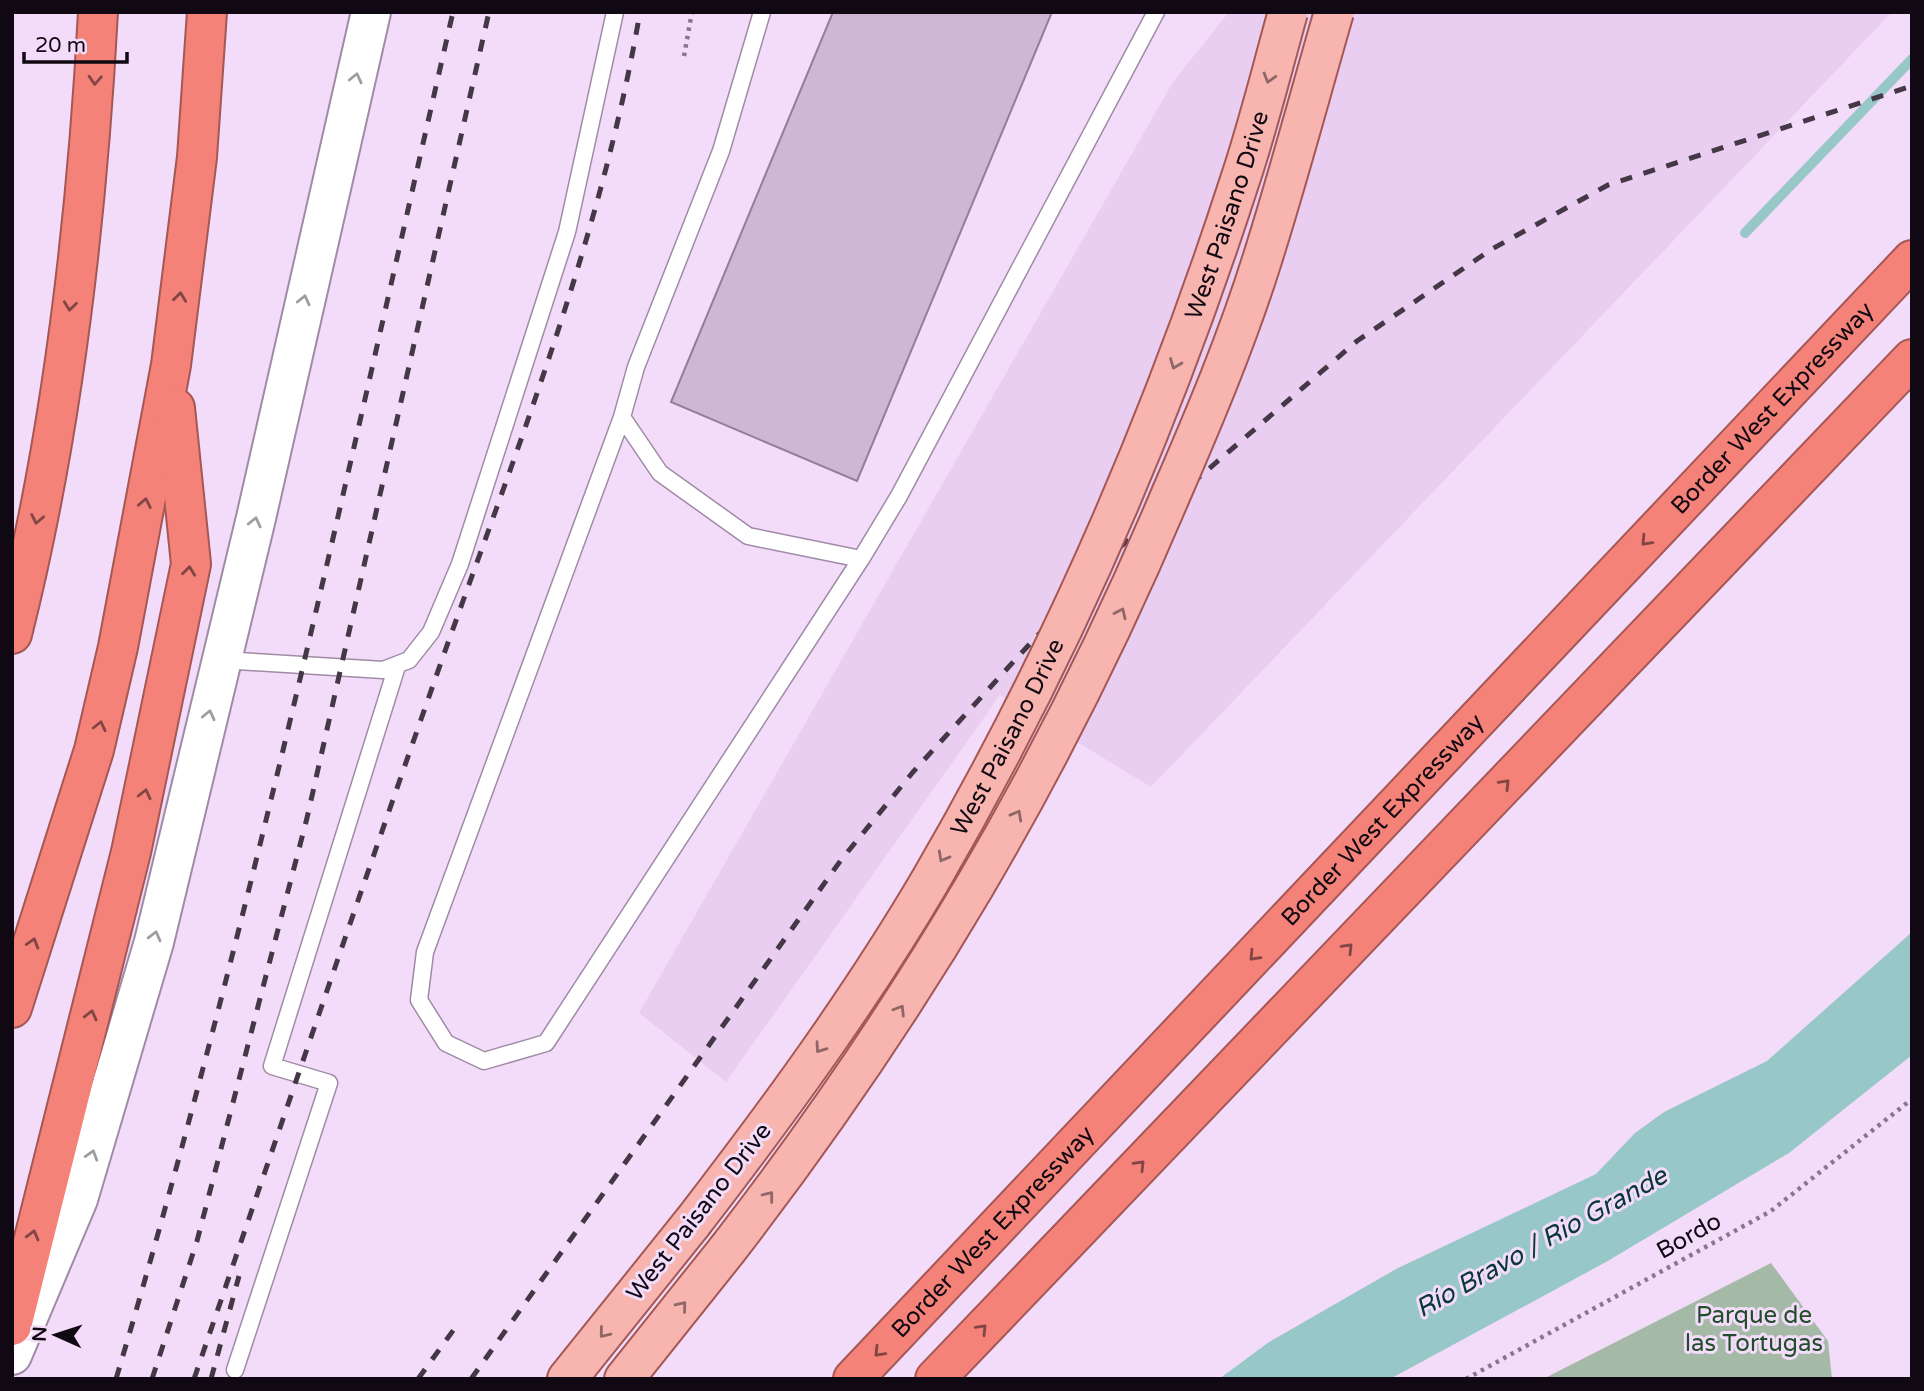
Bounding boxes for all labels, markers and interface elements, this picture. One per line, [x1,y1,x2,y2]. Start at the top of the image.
scale bar [24,21,128,65]
text: 20 m [35,33,86,58]
one-way arrow [347,72,362,84]
one-way arrow [1263,72,1278,84]
one-way arrow [87,75,102,86]
street label: West Paisano Drive [1179,107,1275,324]
one-way arrow [172,291,187,303]
one-way arrow [296,294,311,306]
street label: Border West Expressway [1665,296,1879,520]
one-way arrow [63,301,78,312]
one-way arrow [1170,357,1184,369]
one-way arrow [137,497,152,509]
one-way arrow [30,513,45,525]
one-way arrow [247,516,261,528]
one-way arrow [1642,533,1654,546]
one-way arrow [181,565,196,577]
one-way arrow [1113,608,1127,620]
street label: West Paisano Drive [944,634,1070,841]
street label: Border West Expressway [1275,707,1490,932]
one-way arrow [200,709,215,721]
one-way arrow [92,720,106,732]
one-way arrow [1497,779,1510,792]
one-way arrow [136,788,151,800]
one-way arrow [1009,810,1022,822]
one-way arrow [938,850,951,863]
one-way arrow [147,931,161,943]
one-way arrow [24,937,39,949]
one-way arrow [1339,943,1352,956]
one-way arrow [1250,948,1262,961]
one-way arrow [891,1005,904,1018]
one-way arrow [83,1009,97,1021]
one-way arrow [816,1040,828,1053]
street label: West Paisano Drive [620,1117,778,1307]
street label: Border West Expressway [885,1119,1100,1344]
one-way arrow [83,1149,98,1161]
water label: Río Bravo / Rio Grande [1410,1159,1673,1324]
one-way arrow [1131,1160,1144,1173]
one-way arrow [761,1191,773,1204]
street label: Bordo [1652,1206,1726,1266]
one-way arrow [25,1229,39,1241]
north arrow [21,1300,91,1370]
park label: Parque de las Tortugas [1685,1301,1823,1358]
one-way arrow [674,1302,686,1315]
one-way arrow [600,1324,612,1337]
one-way arrow [974,1325,987,1338]
text: N [29,1326,51,1342]
one-way arrow [874,1344,887,1357]

